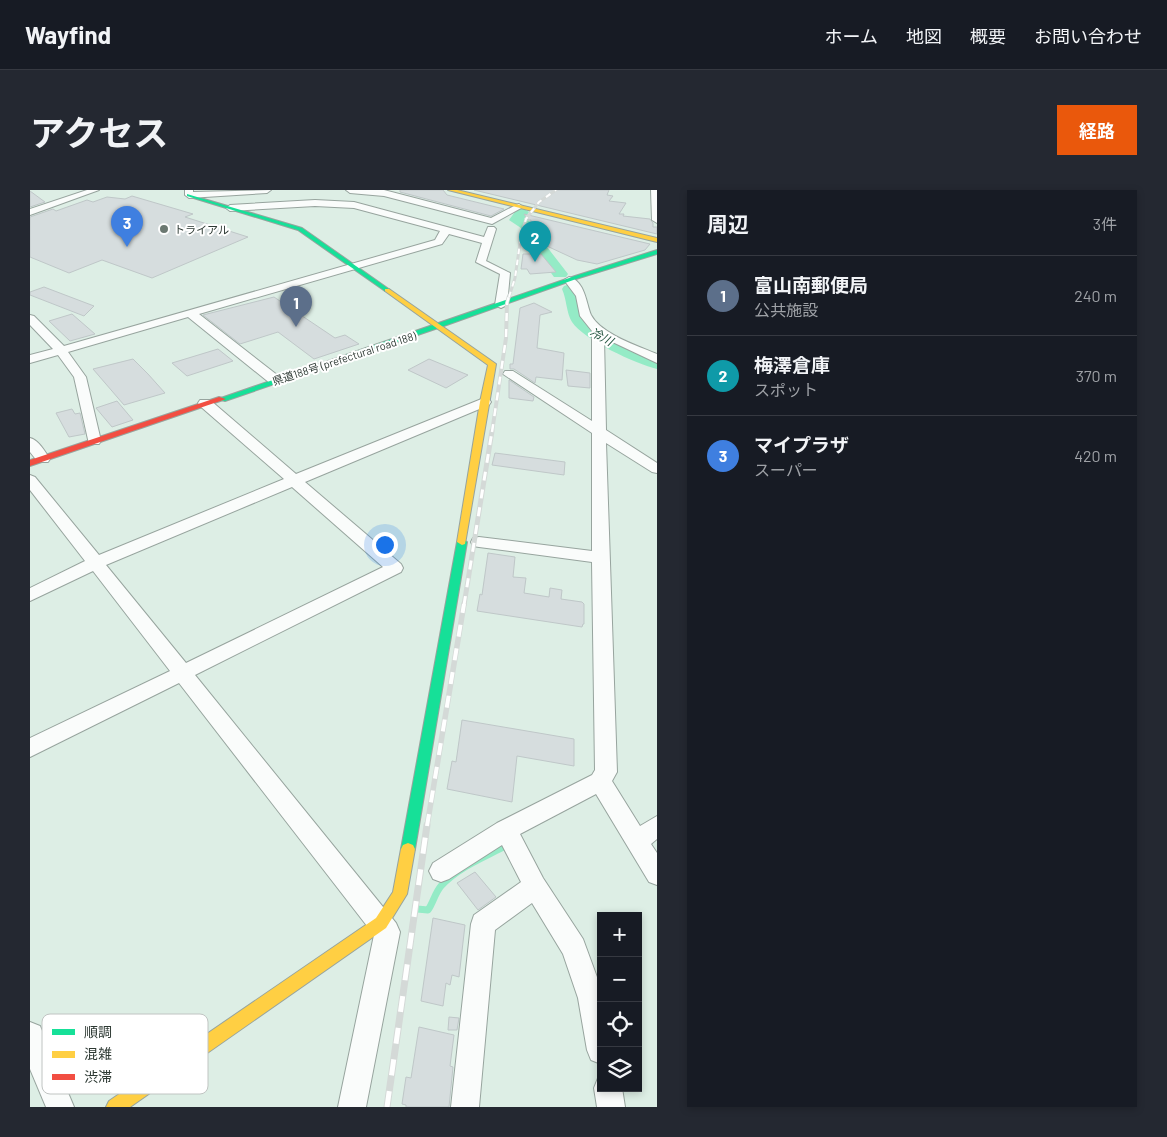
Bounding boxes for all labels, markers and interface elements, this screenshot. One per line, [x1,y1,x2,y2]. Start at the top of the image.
text: Wayfind [25,20,111,49]
text: ホーム [825,25,878,47]
text: 地図 [906,25,942,47]
text: 概要 [970,25,1006,47]
text: お問い合わせ [1034,25,1142,47]
button: 経路 [1057,105,1137,155]
text: アクセス [30,111,168,153]
pin: 3 [111,206,143,247]
text: 周辺 [707,211,749,236]
text: 3件 [1093,214,1117,233]
pin: 2 [519,221,551,262]
marker: トライアル [158,223,170,235]
place label: トライアル [174,223,229,236]
text: 富山南郵便局 [754,273,868,296]
pin: 1 [280,286,312,327]
text: 1 [720,286,726,305]
text: 240 m [1074,286,1117,305]
text: 公共施設 [754,300,818,319]
water label: 冷川 [588,324,618,349]
street label: 県道188号 (prefectural road 188) [270,329,418,387]
text: 梅澤倉庫 [754,353,830,376]
text: 2 [719,366,727,385]
text: 370 m [1076,366,1117,385]
text: スポット [754,380,818,399]
text: マイプラザ [754,433,849,456]
text: 3 [719,446,727,465]
text: 420 m [1074,446,1117,465]
text: スーパー [754,460,818,479]
your location [372,532,398,558]
map controls [597,912,642,1092]
button: + [597,912,642,957]
button: − [597,957,642,1002]
button: locate [597,1002,642,1047]
legend [42,1014,208,1094]
text: 順調 [84,1023,112,1040]
text: 混雑 [84,1045,112,1062]
button: layers [597,1047,642,1092]
text: 渋滞 [84,1068,112,1085]

